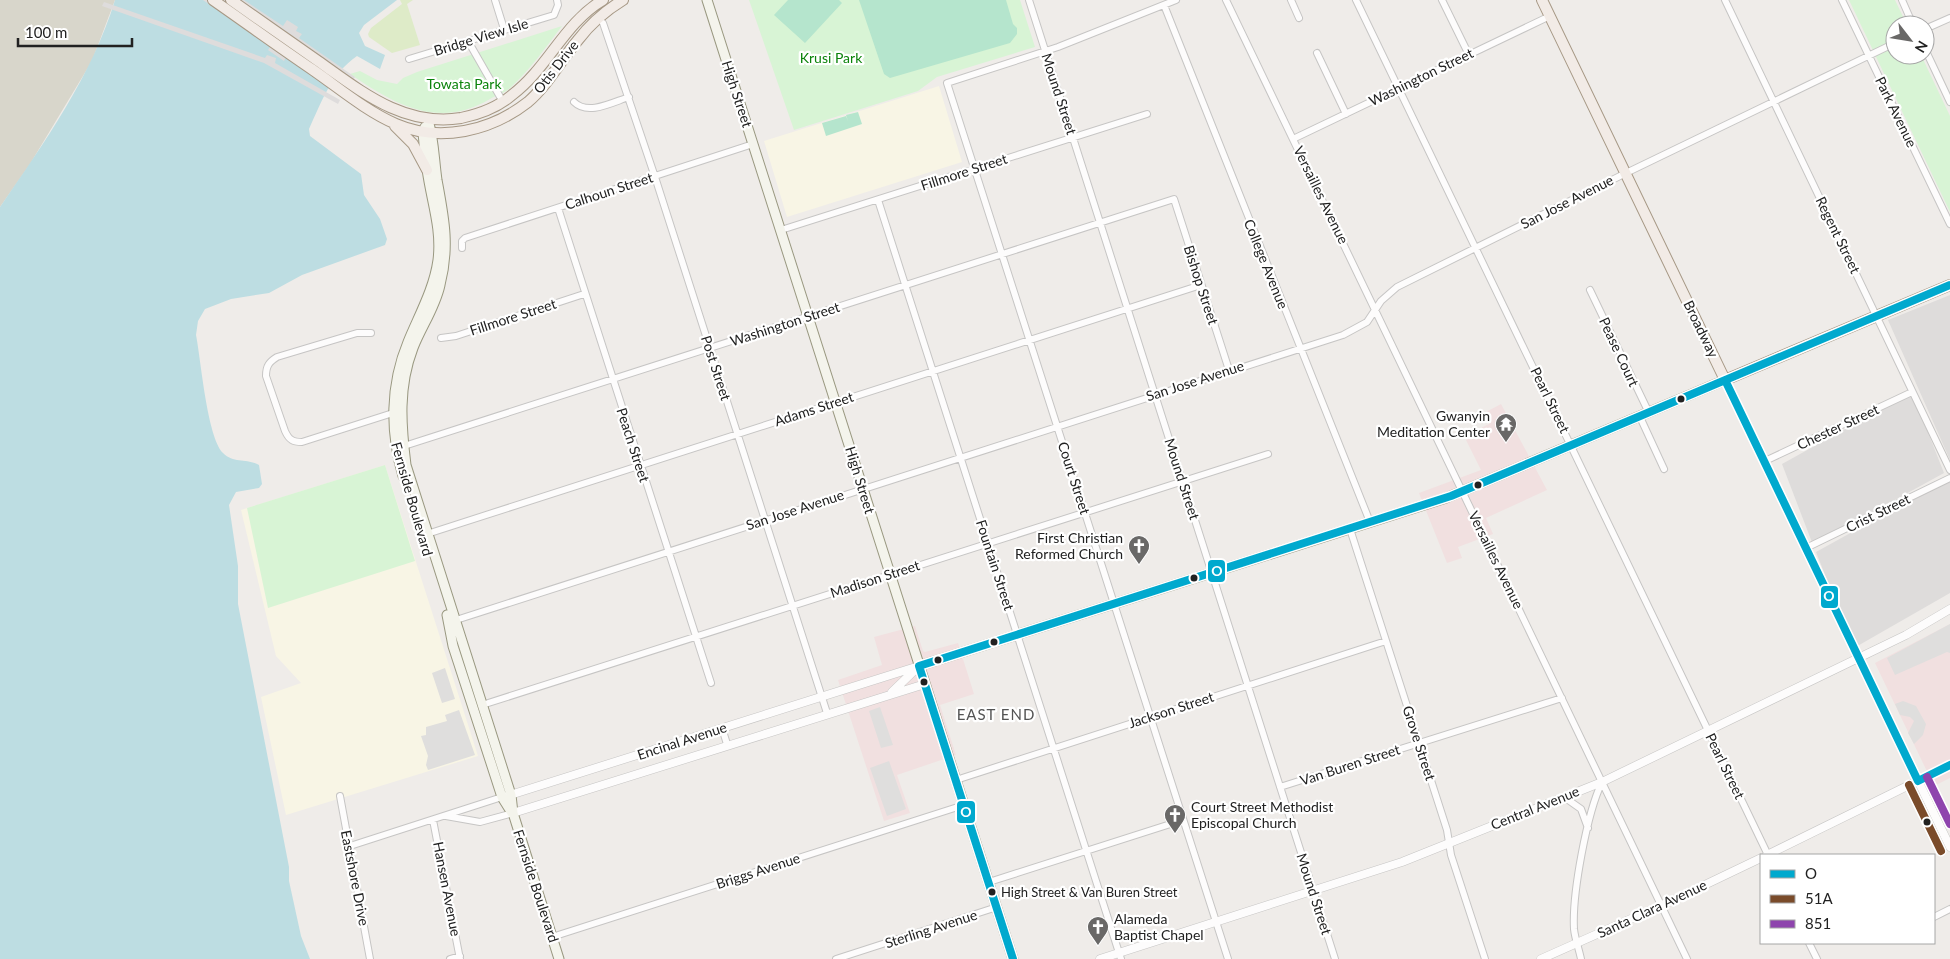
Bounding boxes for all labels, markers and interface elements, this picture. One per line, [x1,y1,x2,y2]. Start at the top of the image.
street label: Bridge View Isle [432,14,530,59]
scale bar [18,15,131,47]
north arrow [1885,15,1935,65]
text: 100 m [25,23,67,41]
street label: Otis Drive [530,37,582,97]
text: N [1912,38,1932,56]
street label: Washington Street [1366,44,1476,109]
park label: Krusi Park [800,49,863,66]
street label: Mound Street [1038,51,1081,137]
street label: High Street [719,58,756,130]
street label: Park Avenue [1872,74,1921,150]
park label: Towata Park [426,75,502,92]
street label: Versailles Avenue [1290,143,1352,246]
street label: Fillmore Street [918,150,1009,194]
street label: Calhoun Street [563,168,655,213]
street label: San Jose Avenue [1517,171,1616,232]
street label: Regent Street [1813,194,1864,276]
street label: College Avenue [1241,217,1292,311]
street label: Bishop Street [1181,243,1222,327]
street label: Fillmore Street [467,295,558,339]
street label: Broadway [1680,297,1723,361]
street label: Washington Street [728,298,842,349]
street label: Pease Court [1596,314,1643,389]
street label: Post Street [698,333,735,403]
street label: San Jose Avenue [1144,357,1246,404]
street label: Pearl Street [1527,364,1574,436]
street label: Adams Street [772,388,856,429]
unlabelled marker [1676,394,1686,404]
street label: Chester Street [1794,400,1881,453]
street label: Peach Street [613,405,654,484]
place label: Gwanyin Meditation Center [1377,407,1490,440]
temple icon: Gwanyin Meditation Center [1494,412,1518,443]
street label: Mound Street [1161,436,1204,522]
street label: Court Street [1055,439,1094,516]
street label: Fernside Boulevard [388,440,437,558]
street label: High Street [842,444,879,516]
unlabelled marker [1473,480,1483,490]
street label: San Jose Avenue [744,486,846,533]
street label: Crist Street [1843,490,1913,535]
street label: Versailles Avenue [1465,508,1527,611]
street label: Fountain Street [973,517,1018,612]
place label: First Christian Reformed Church [1015,529,1123,562]
church icon: First Christian Reformed Church [1127,534,1151,565]
street label: Madison Street [828,556,922,601]
line badge: O [1207,559,1226,583]
text: O [1211,562,1223,579]
unlabelled marker [1189,573,1199,583]
line badge: O [1820,585,1839,609]
text: O [1823,587,1835,604]
unlabelled marker [989,637,999,647]
unlabelled marker [933,655,943,665]
unlabelled marker [919,677,929,687]
street label: Jackson Street [1126,688,1216,731]
street label: Grove Street [1399,703,1440,782]
district label: EAST END [957,705,1035,723]
street label: Encinal Avenue [635,718,729,763]
street label: Pearl Street [1702,730,1749,802]
street label: Van Buren Street [1298,740,1402,789]
street label: Central Avenue [1488,782,1582,833]
place label: Court Street Methodist Episcopal Church [1191,798,1333,831]
line badge: O [956,800,976,824]
text: O [960,803,972,820]
church icon: Court Street Methodist Episcopal Church [1163,803,1187,834]
unlabelled marker [1922,817,1932,827]
street label: Fernside Boulevard [510,827,563,944]
street label: Eastshore Drive [338,829,373,927]
street label: Hansen Avenue [430,840,465,938]
street label: Briggs Avenue [714,849,802,892]
street label: Mound Street [1293,851,1336,937]
legend [1760,854,1935,944]
text: O [1805,864,1817,882]
street label: Santa Clara Avenue [1594,876,1709,941]
place label: High Street & Van Buren Street [1001,884,1178,900]
marker: High Street & Van Buren Street [987,887,997,897]
text: 51A [1805,889,1833,907]
street label: Sterling Avenue [883,906,979,951]
place label: Alameda Baptist Chapel [1114,910,1204,943]
text: 851 [1805,914,1831,932]
church icon: Alameda Baptist Chapel [1086,915,1110,946]

